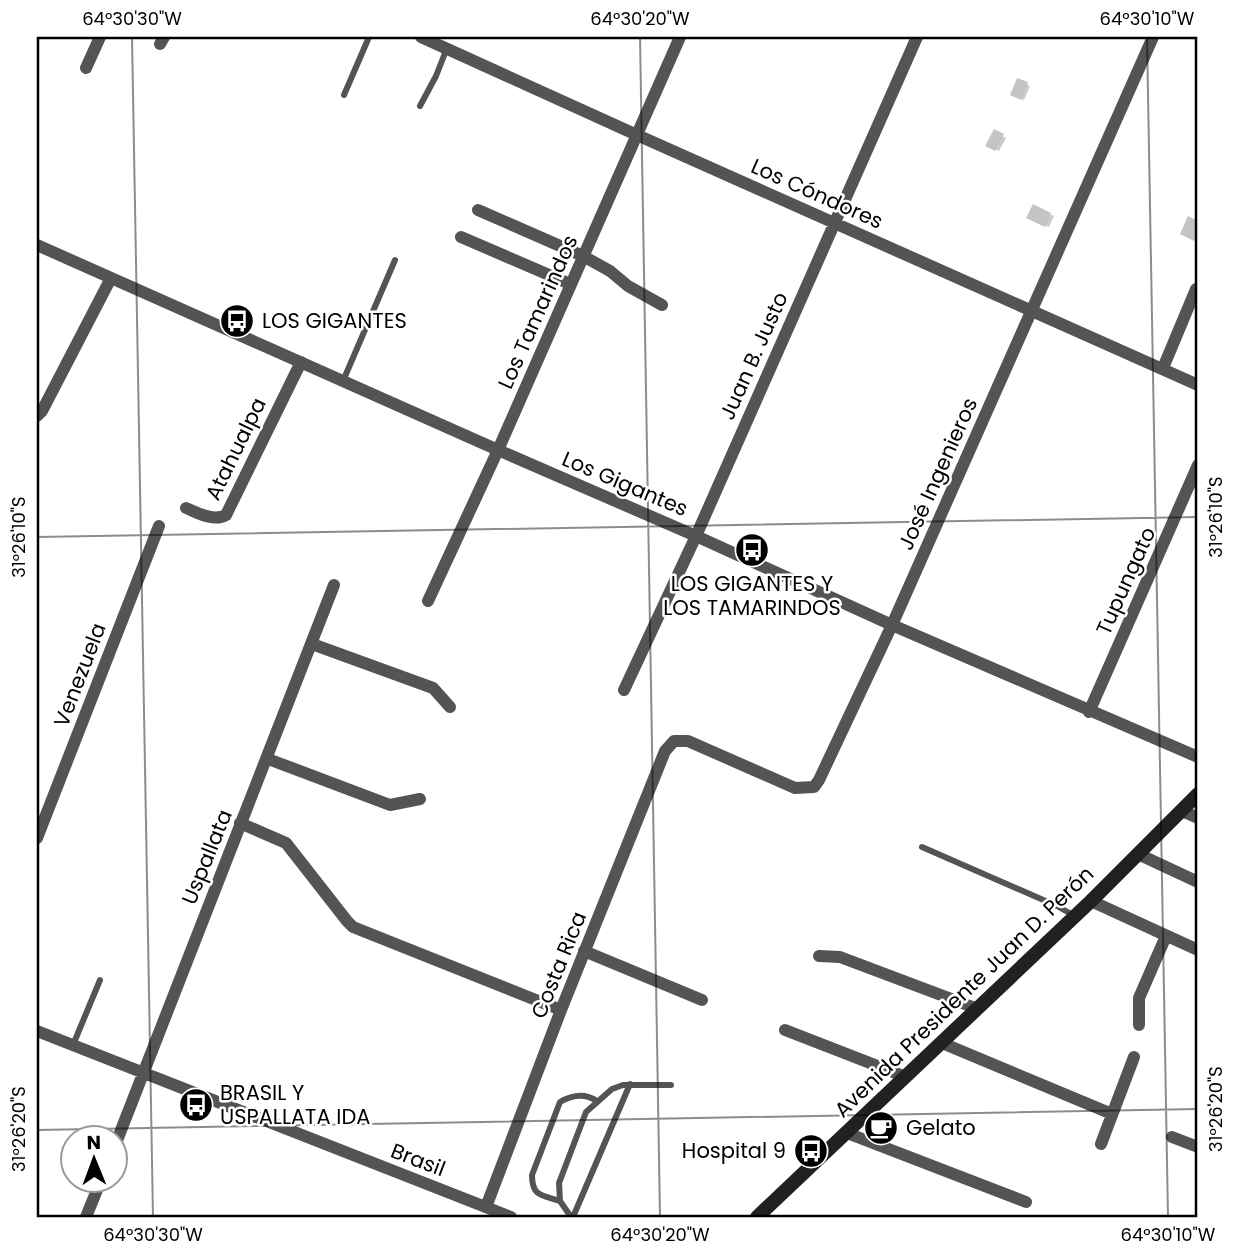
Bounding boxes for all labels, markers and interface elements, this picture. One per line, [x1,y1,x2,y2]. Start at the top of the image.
text: 64°30'30"W [82,6,182,31]
text: 64°30'20"W [590,6,690,31]
text: 64°30'10"W [1100,6,1195,31]
street label: Los Cóndores [747,151,888,236]
street label: Los Tamarindos [491,230,584,393]
street label: Juan B. Justo [712,287,795,424]
bus stop icon: LOS GIGANTES [218,302,256,340]
place label: LOS GIGANTES [262,306,407,335]
street label: Atahualpa [198,393,273,505]
street label: José Ingenieros [891,393,984,555]
street label: Los Gigantes [558,444,693,523]
text: 31°26'10"S [1203,476,1228,558]
text: 31°26'10"S [6,496,31,578]
street label: Tupungato [1089,522,1162,639]
bus stop icon: LOS GIGANTES Y LOS TAMARINDOS [733,531,771,569]
place label: LOS GIGANTES Y LOS TAMARINDOS [663,569,841,622]
street label: Venezuela [46,619,113,731]
street label: Uspallata [174,805,239,909]
street label: Avenida Presidente Juan D. Perón [828,860,1100,1124]
street label: Costa Rica [524,907,593,1023]
text: 31°26'20"S [1203,1066,1228,1152]
place label: BRASIL Y USPALLATA IDA [220,1078,370,1131]
text: 31°26'20"S [6,1086,31,1172]
bus stop icon: BRASIL Y USPALLATA IDA [177,1086,215,1124]
cafe icon: Gelato [862,1109,900,1147]
place label: Gelato [906,1113,976,1142]
north arrow [60,1124,130,1194]
text: N [86,1129,101,1156]
bus stop icon: Hospital 9 [792,1132,830,1170]
street label: Brasil [387,1136,450,1183]
place label: Hospital 9 [682,1136,786,1165]
text: 64°30'30"W [103,1222,203,1247]
text: 64°30'20"W [610,1222,710,1247]
text: 64°30'10"W [1121,1222,1216,1247]

